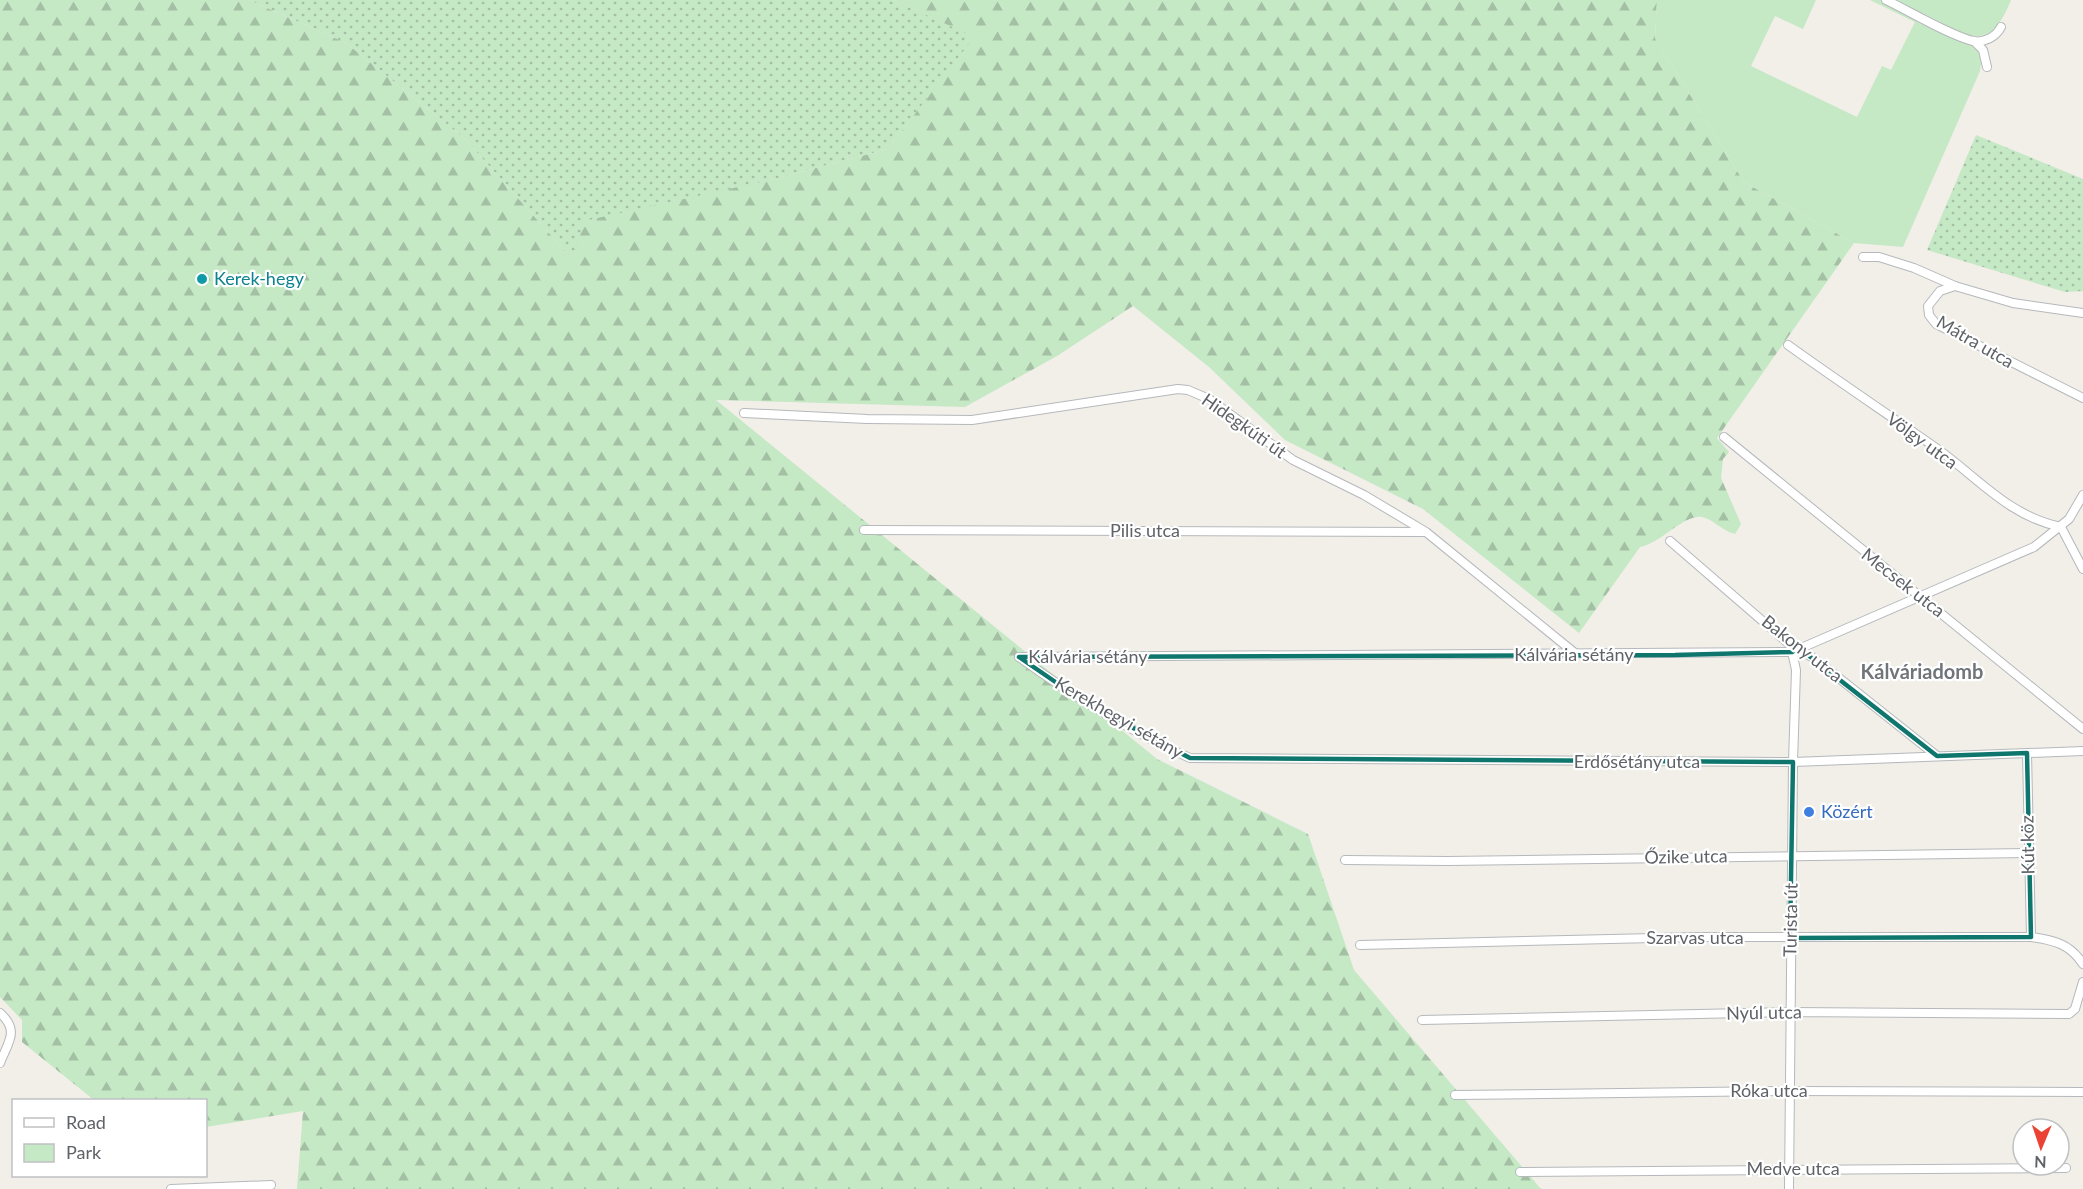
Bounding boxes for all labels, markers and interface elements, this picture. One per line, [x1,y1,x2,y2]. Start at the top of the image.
place label: Kerek-hegy [214,267,305,289]
marker: Kerek-hegy [195,272,209,286]
street label: Mátra utca [1933,310,2018,372]
street label: Hidegkúti út [1198,388,1292,463]
street label: Völgy utca [1883,407,1962,473]
street label: Pilis utca [1110,519,1180,541]
street label: Mecsek utca [1858,543,1950,622]
street label: Bakony utca [1758,610,1847,687]
street label: Kálvária sétány [1514,643,1634,665]
street label: Kálvária sétány [1028,645,1148,667]
district label: Kálváriadomb [1861,659,1983,683]
street label: Kerekhegyi sétány [1051,671,1188,763]
street label: Erdősétány utca [1574,750,1700,772]
place label: Közért [1821,800,1873,822]
marker: Közért [1802,805,1816,819]
street label: Kút köz [2015,815,2039,875]
street label: Őzike utca [1644,844,1728,868]
street label: Turista út [1778,882,1802,957]
street label: Szarvas utca [1646,926,1744,948]
street label: Nyúl utca [1726,1000,1802,1024]
street label: Róka utca [1730,1079,1808,1101]
legend [12,1099,207,1177]
text: Road [66,1111,106,1133]
north arrow [2011,1117,2071,1177]
text: Park [66,1141,102,1163]
text: N [2034,1153,2047,1172]
street label: Medve utca [1746,1157,1840,1179]

